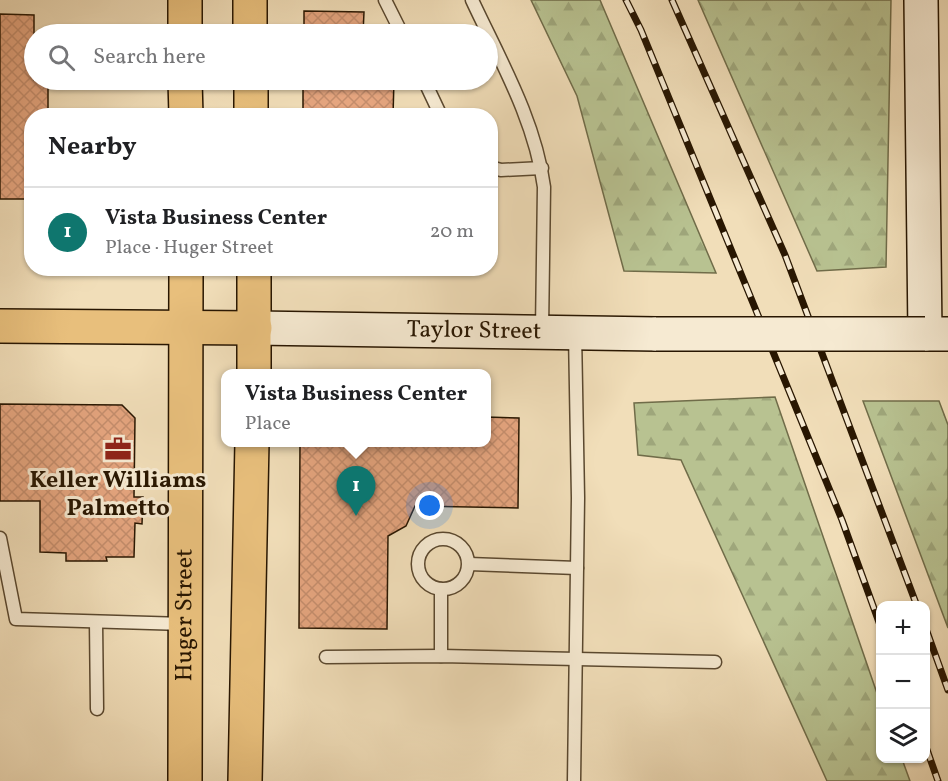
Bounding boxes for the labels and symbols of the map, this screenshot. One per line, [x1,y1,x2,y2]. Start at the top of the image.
street label: Taylor Street [406,313,542,349]
office icon: Keller Williams Palmetto [103,434,133,464]
place label: Keller Williams Palmetto [30,464,206,526]
pin: 1 [336,466,376,516]
your location [415,491,444,520]
street label: Huger Street [168,548,202,682]

